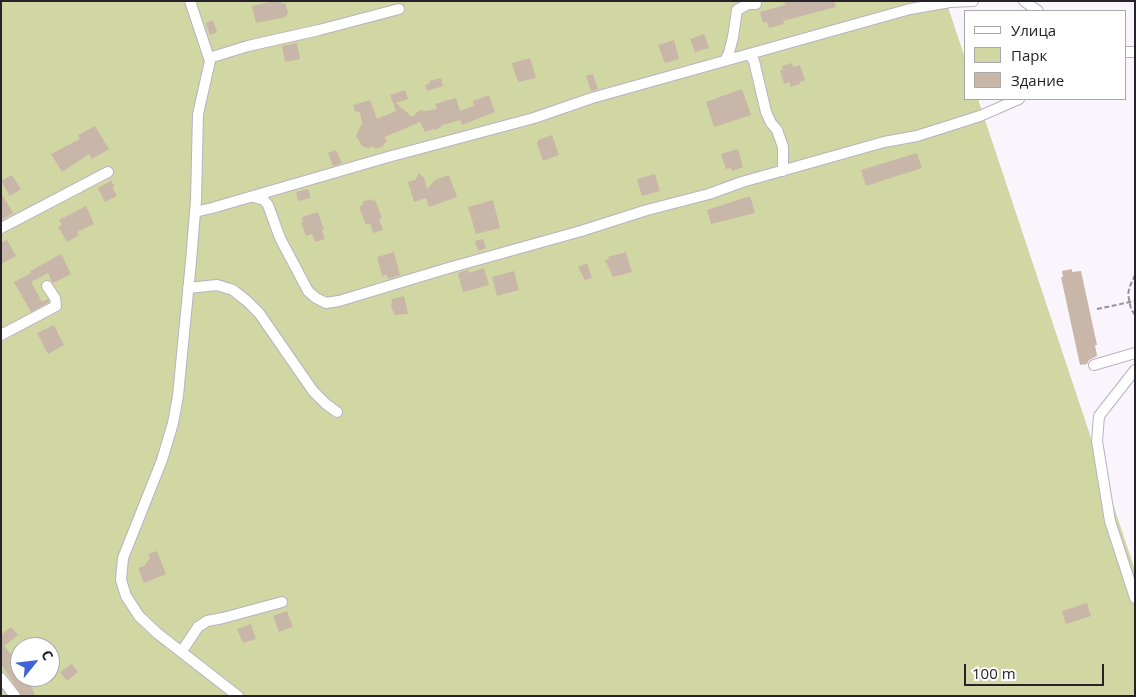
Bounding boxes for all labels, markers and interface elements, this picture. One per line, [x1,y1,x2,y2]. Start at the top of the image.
legend [964,10,1126,100]
text: Улица [1011,20,1056,40]
text: Парк [1011,45,1047,65]
text: Здание [1011,70,1064,90]
north arrow [10,637,60,687]
text: С [37,646,58,663]
scale bar [966,654,1106,686]
text: 100 m [972,663,1016,683]

